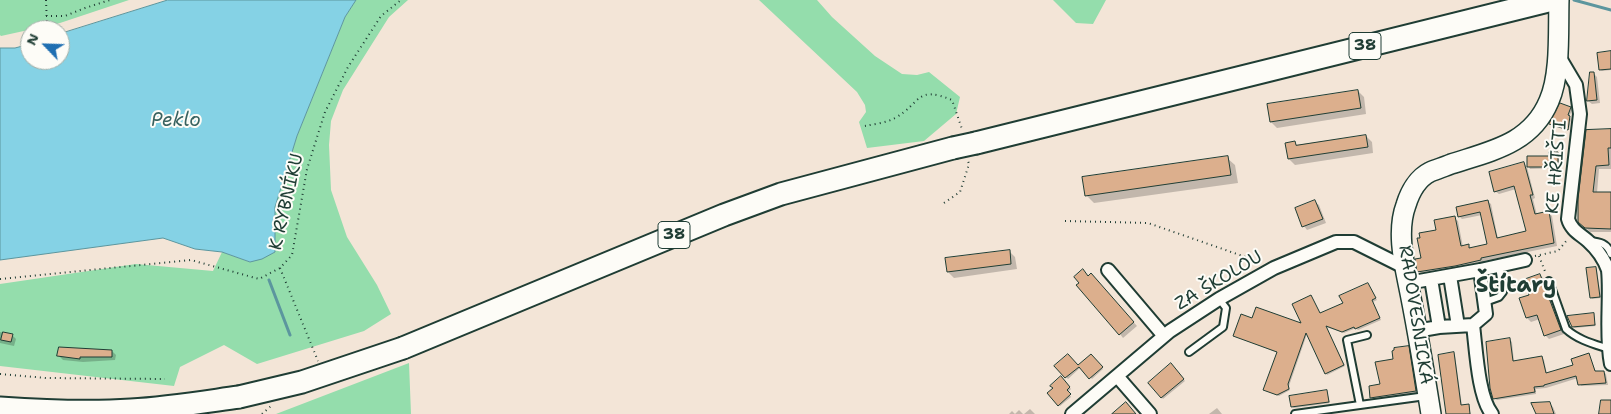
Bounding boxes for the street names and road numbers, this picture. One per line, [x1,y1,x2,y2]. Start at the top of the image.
road number: 38 [1349,32,1381,59]
street label: KE HŘIŠTI [1542,119,1572,215]
street label: K RYBNÍKU [265,152,309,252]
road number: 38 [658,222,690,248]
street label: RADOVESNICKÁ [1393,244,1437,386]
street label: ZA ŠKOLOU [1172,247,1266,315]

